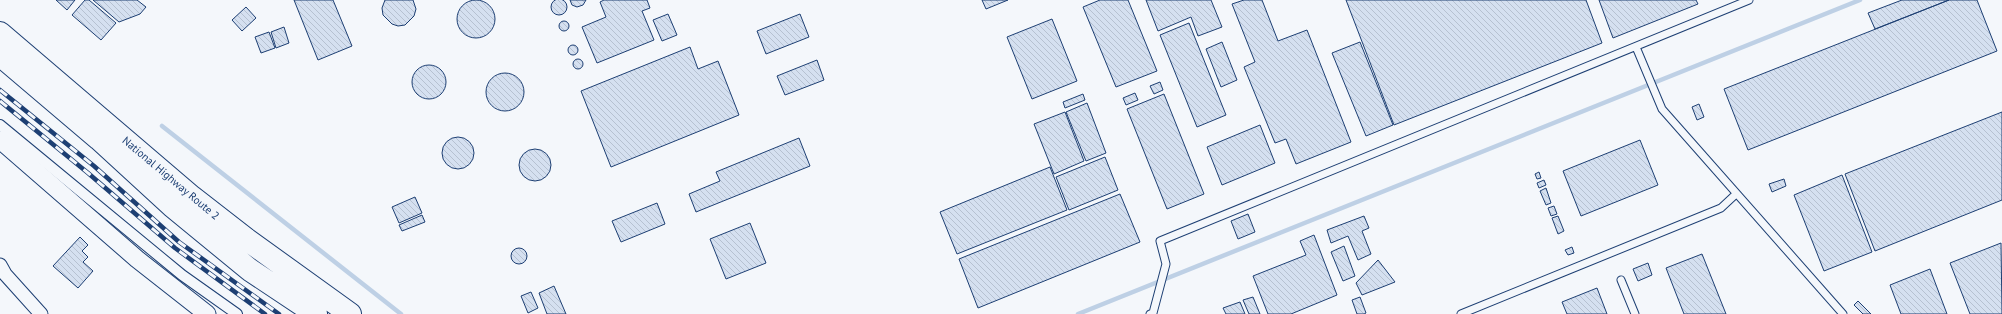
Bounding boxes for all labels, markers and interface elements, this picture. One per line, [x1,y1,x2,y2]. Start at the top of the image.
street label: National Highway Route 2 [120,133,222,223]

